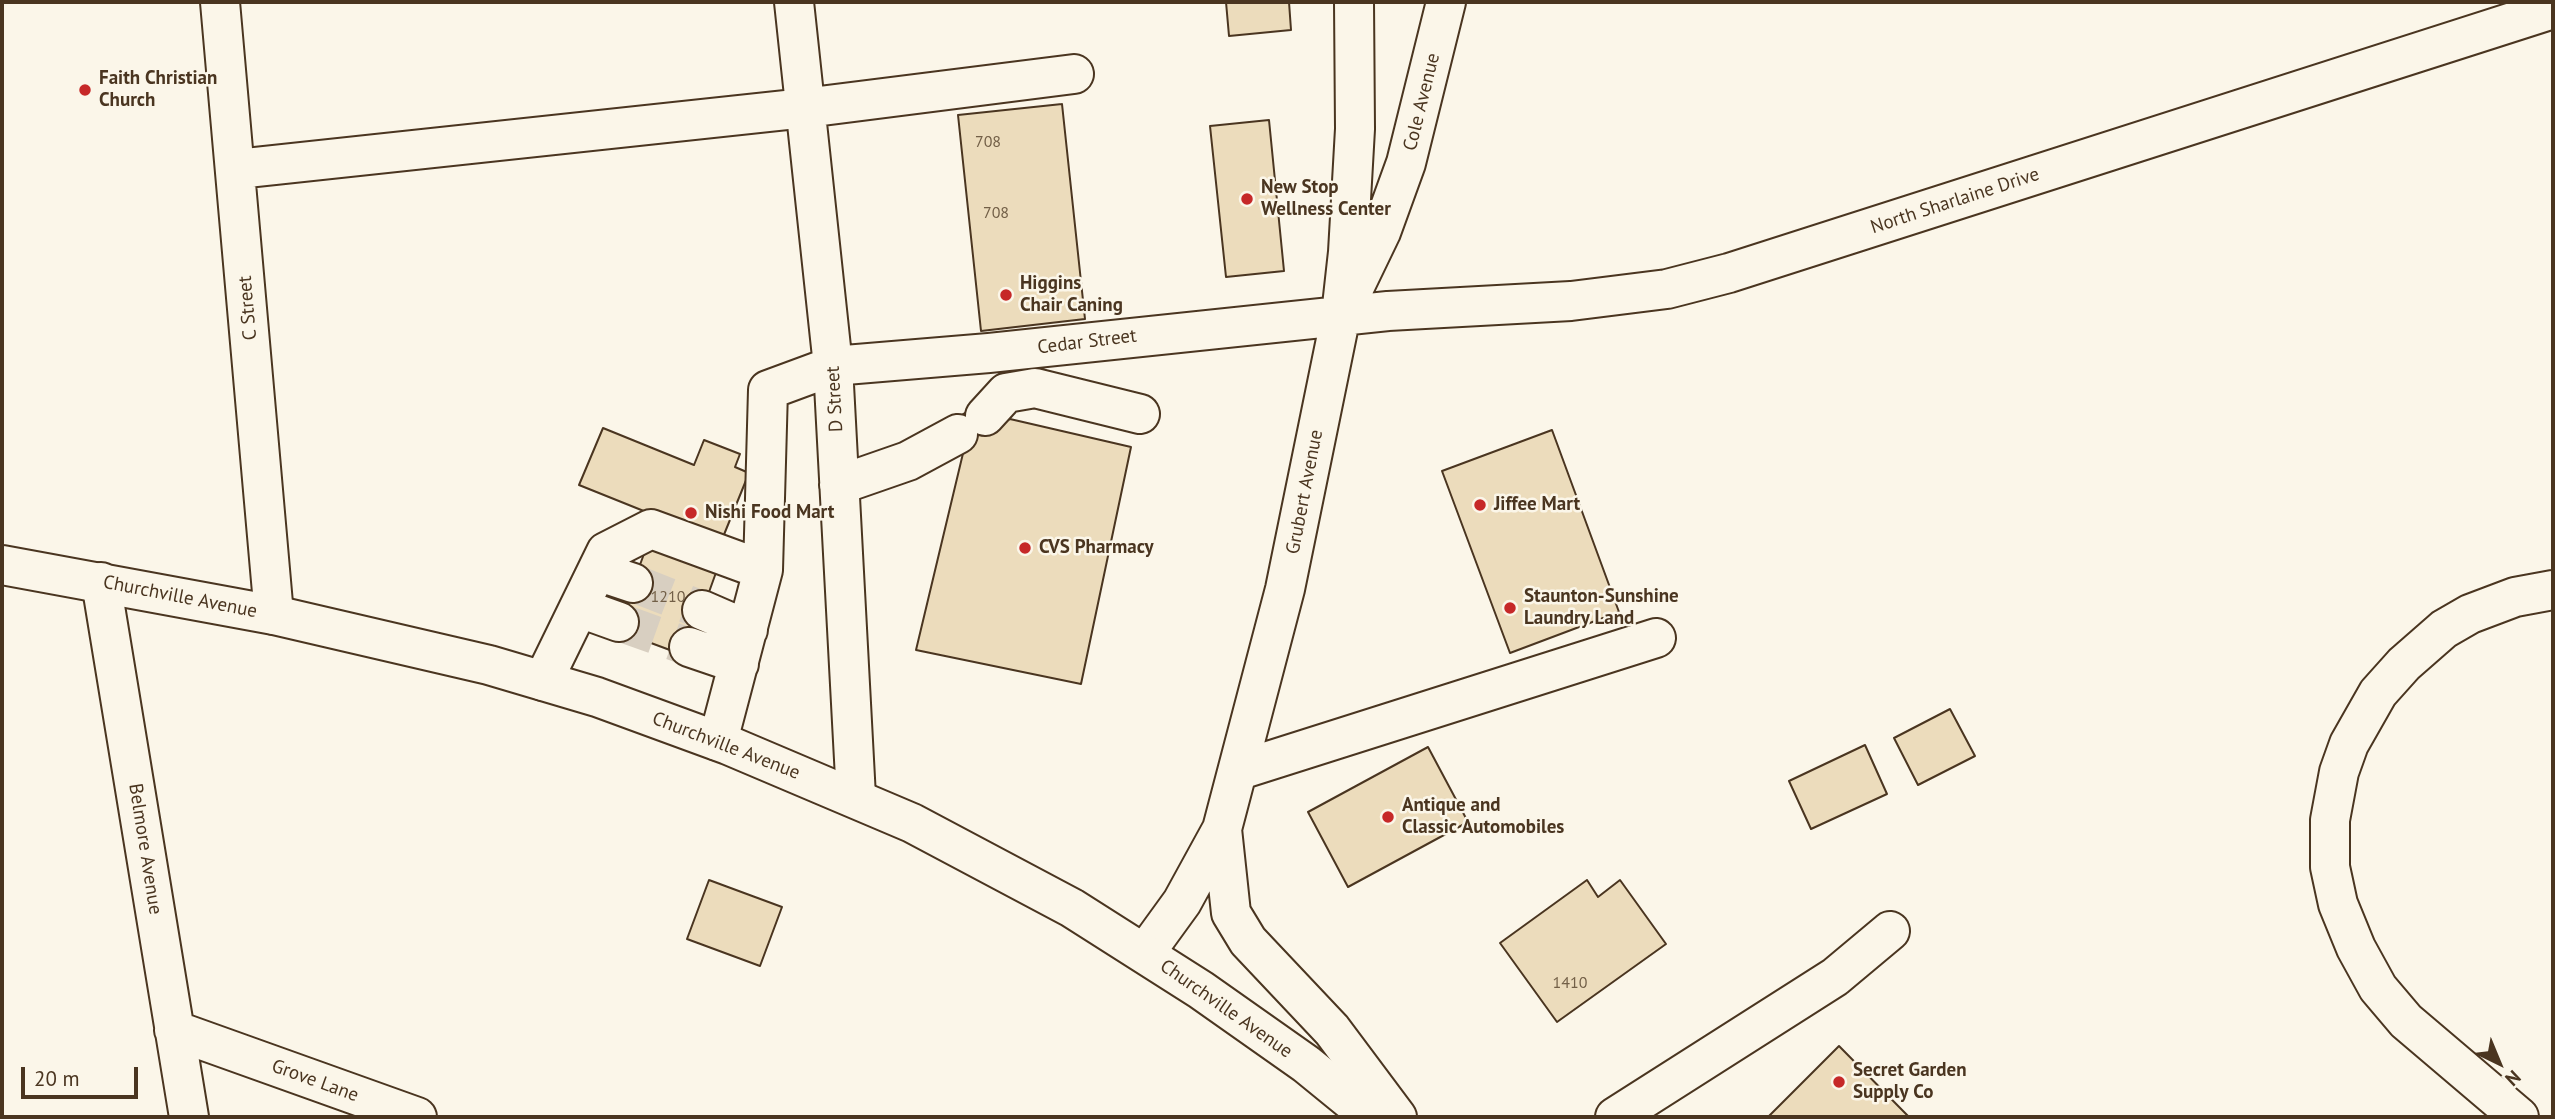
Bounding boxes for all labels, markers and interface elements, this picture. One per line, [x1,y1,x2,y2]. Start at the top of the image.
street label: Cole Avenue [1399,51,1445,153]
place label: Faith Christian Church [99,68,217,112]
marker: Faith Christian Church [77,82,93,98]
house number: 708 [975,132,1001,152]
street label: North Sharlaine Drive [1868,163,2042,239]
place label: New Stop Wellness Center [1261,177,1391,221]
marker: New Stop Wellness Center [1239,191,1255,207]
house number: 708 [983,203,1009,223]
place label: Higgins Chair Caning [1020,273,1123,317]
street label: C Street [234,275,262,341]
marker: Higgins Chair Caning [998,287,1014,303]
street label: Cedar Street [1036,325,1138,359]
street label: D Street [822,365,848,433]
street label: Grubert Avenue [1282,428,1328,556]
place label: Jiffee Mart [1494,494,1580,516]
marker: Jiffee Mart [1472,497,1488,513]
place label: Nishi Food Mart [705,502,834,524]
marker: Nishi Food Mart [683,505,699,521]
place label: CVS Pharmacy [1039,537,1154,559]
marker: CVS Pharmacy [1017,540,1033,556]
street label: Churchville Avenue [101,571,259,623]
place label: Staunton-Sunshine Laundry Land [1524,586,1679,630]
house number: 1210 [651,587,685,607]
marker: Staunton-Sunshine Laundry Land [1502,600,1518,616]
street label: Churchville Avenue [649,707,803,785]
street label: Belmore Avenue [123,782,167,916]
place label: Antique and Classic Automobiles [1402,795,1564,839]
marker: Antique and Classic Automobiles [1380,809,1396,825]
street label: Churchville Avenue [1155,955,1297,1063]
house number: 1410 [1553,973,1587,993]
north arrow [2464,1028,2534,1098]
scale bar [24,1052,142,1096]
street label: Grove Lane [269,1055,361,1107]
place label: Secret Garden Supply Co [1853,1060,1967,1104]
text: 20 m [34,1065,80,1092]
text: N [2501,1065,2526,1091]
marker: Secret Garden Supply Co [1831,1074,1847,1090]

